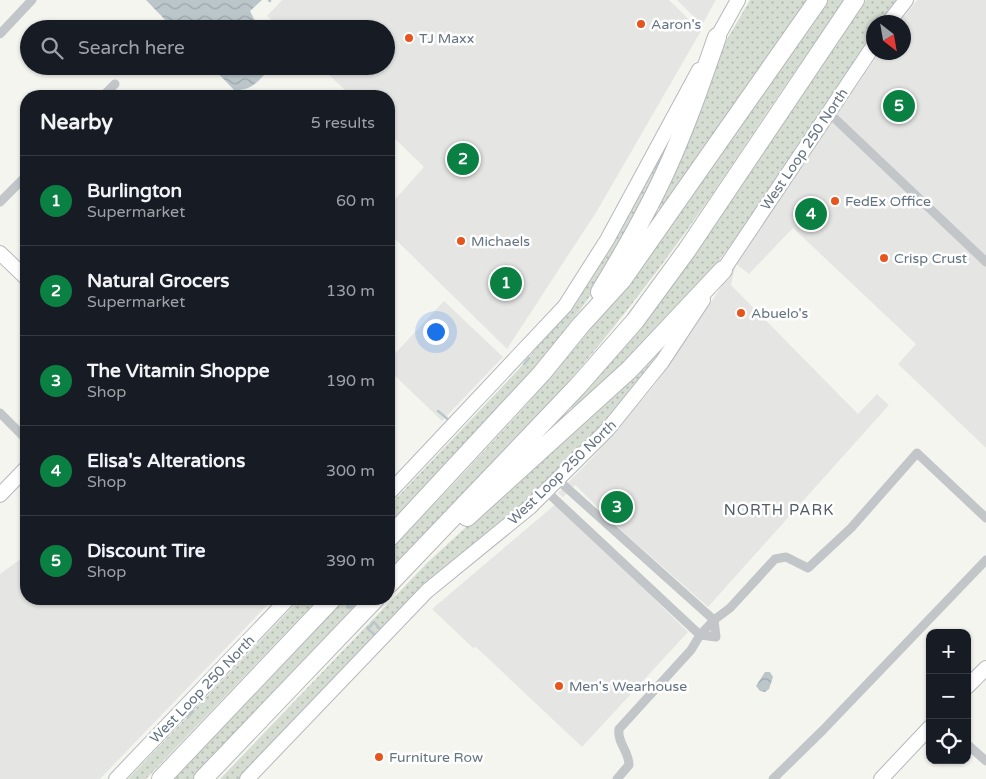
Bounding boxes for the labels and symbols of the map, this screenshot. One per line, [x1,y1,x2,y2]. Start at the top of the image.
north arrow [866,15,911,60]
place label: Aaron's [651,16,702,33]
marker: Aaron's [635,18,647,30]
place label: TJ Maxx [419,30,474,47]
marker: TJ Maxx [403,32,415,44]
street label: West Loop 250 North [757,85,852,214]
pin: 5 [883,87,915,125]
pin: 2 [447,140,479,178]
place label: FedEx Office [845,193,931,210]
pin: 4 [795,195,827,233]
marker: FedEx Office [829,195,841,207]
place label: Michaels [471,233,530,250]
marker: Michaels [455,235,467,247]
place label: Crisp Crust [894,250,968,267]
marker: Crisp Crust [878,252,890,264]
pin: 1 [490,264,522,302]
place label: Abuelo's [751,305,809,322]
marker: Abuelo's [735,307,747,319]
your location [423,319,449,345]
street label: West Loop 250 North [505,416,620,528]
pin: 3 [601,488,633,526]
district label: NORTH PARK [724,501,834,519]
street label: West Loop 250 North [146,632,258,747]
place label: Men's Wearhouse [569,678,687,695]
marker: Men's Wearhouse [553,680,565,692]
place label: Furniture Row [389,749,483,766]
marker: Furniture Row [373,751,385,763]

